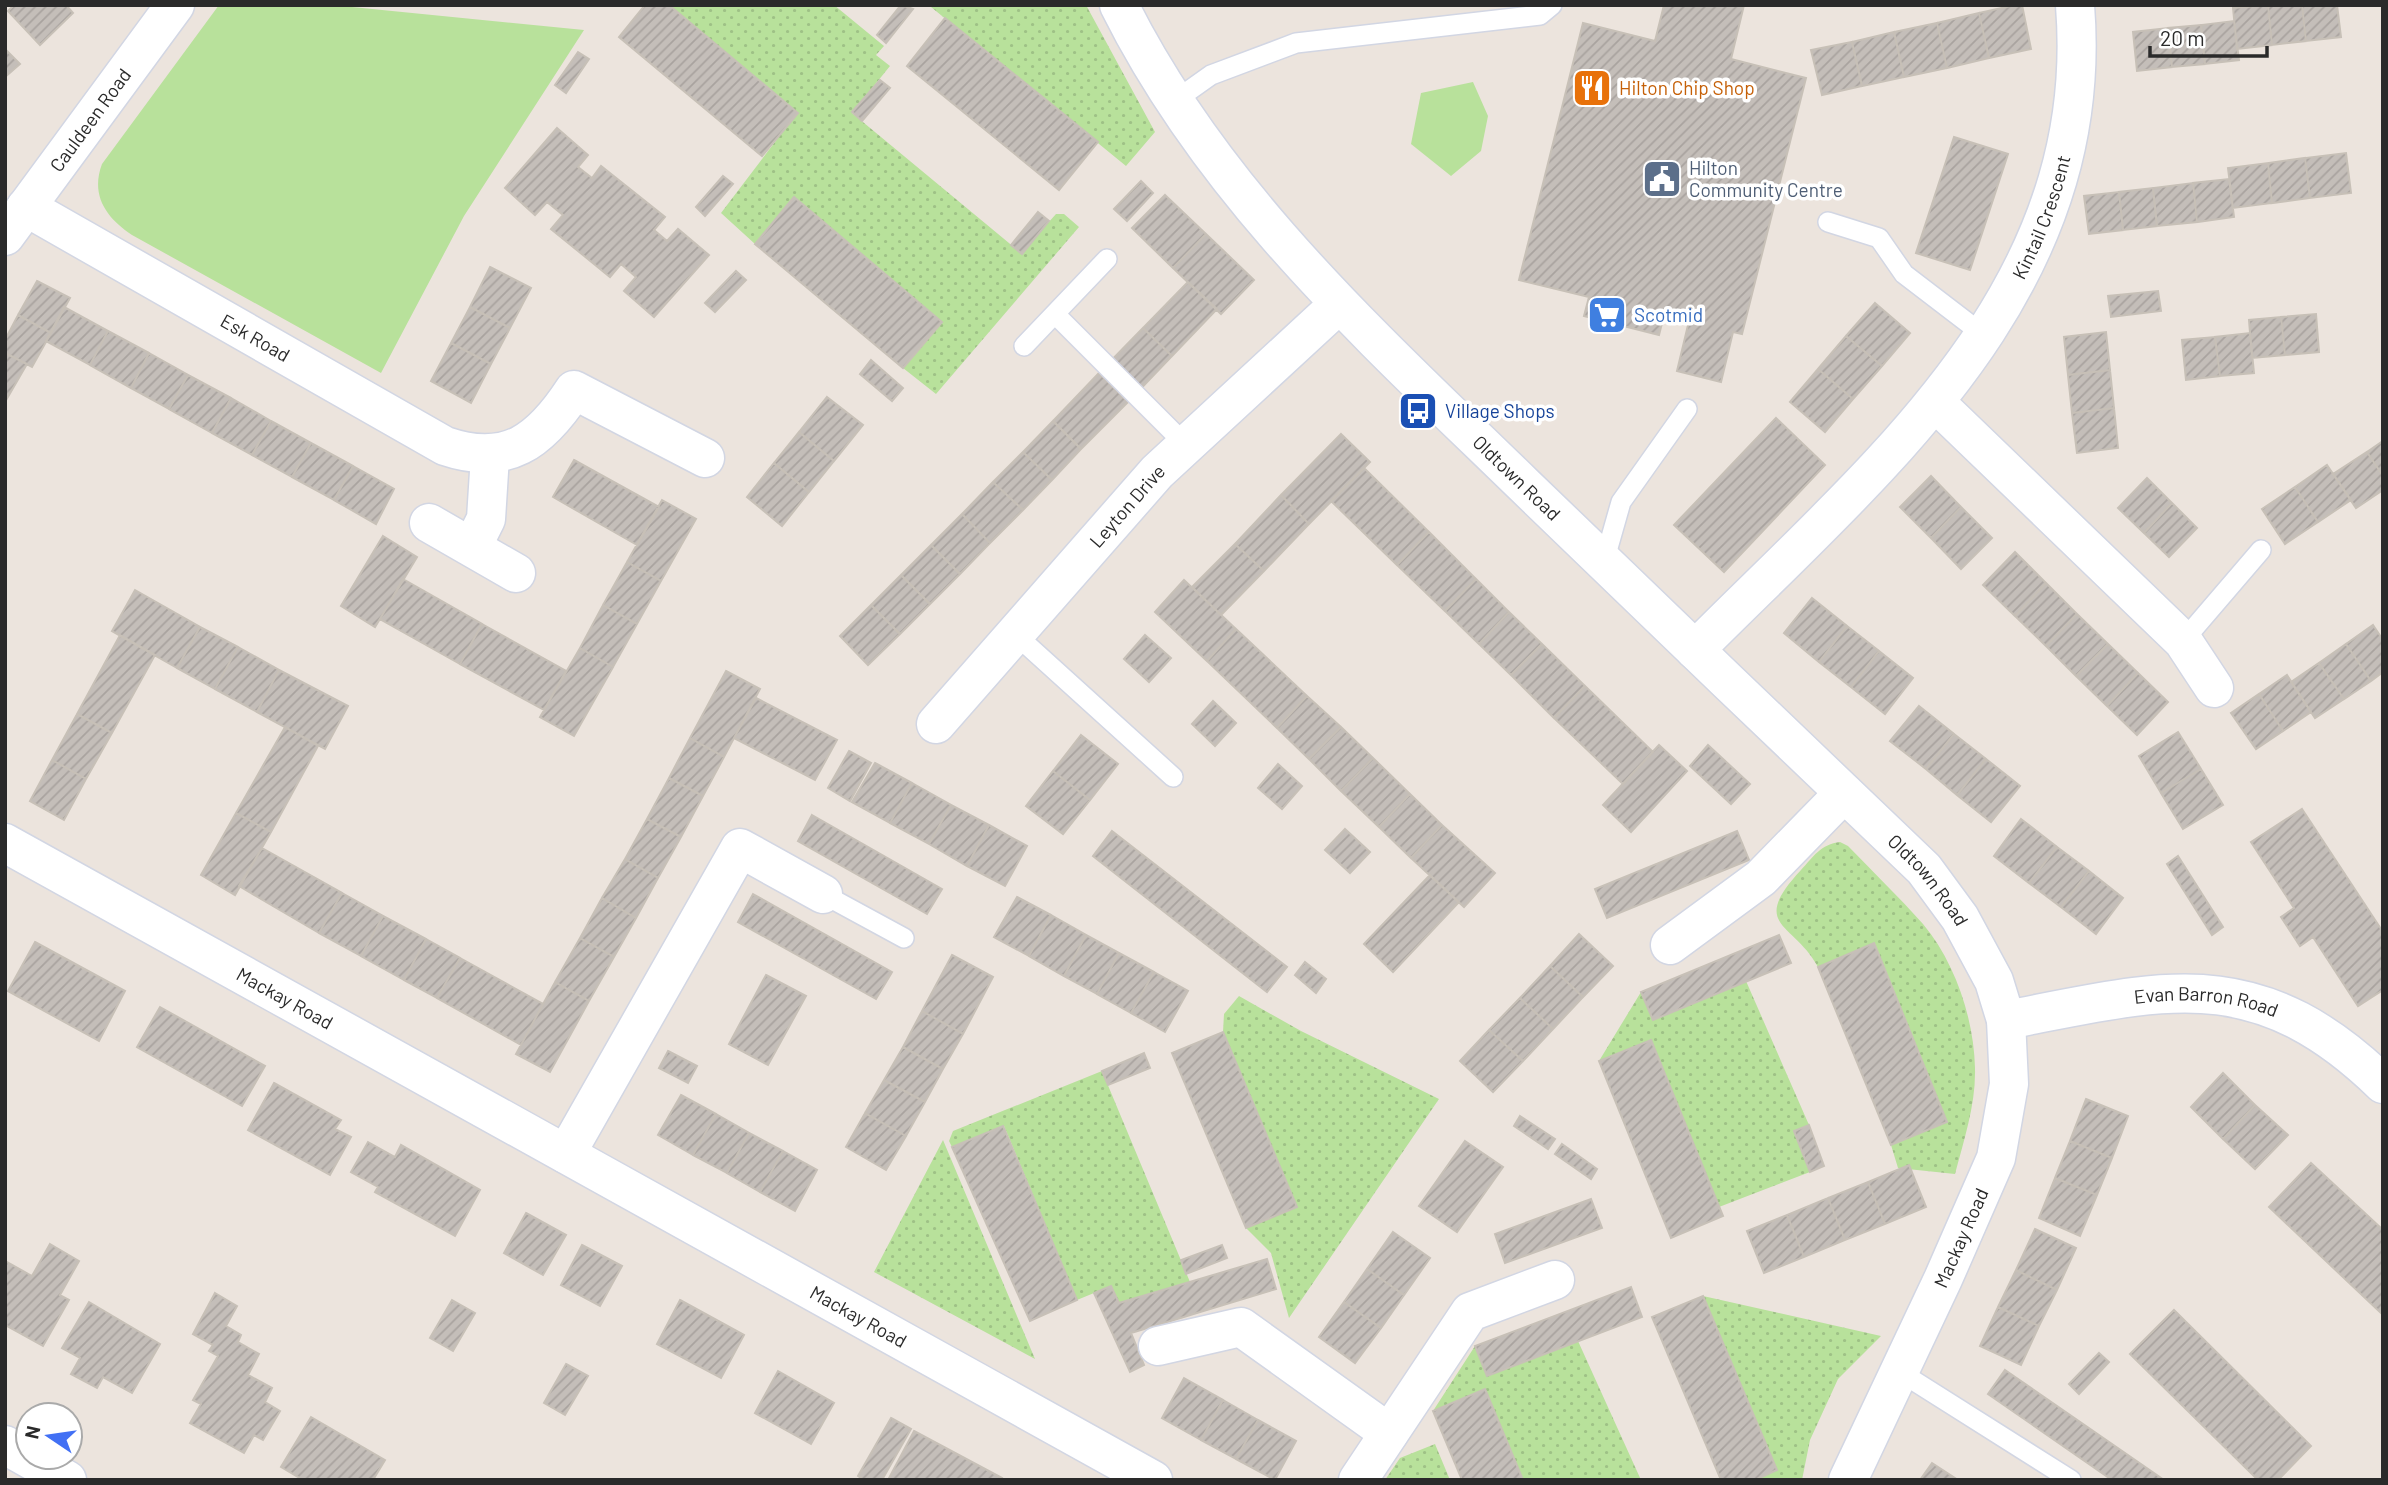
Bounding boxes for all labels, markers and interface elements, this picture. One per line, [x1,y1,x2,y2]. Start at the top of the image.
scale bar [2150,14,2267,58]
text: 20 m [2160,25,2205,50]
street label: Cauldeen Road [44,64,135,176]
restaurant icon: Hilton Chip Shop [1571,67,1613,109]
place label: Hilton Chip Shop [1619,76,1755,99]
street label: Kintail Crescent [2007,153,2075,283]
place label: Hilton Community Centre [1689,156,1843,201]
public building icon: Hilton Community Centre [1641,158,1683,200]
supermarket icon: Scotmid [1586,294,1628,336]
place label: Scotmid [1634,303,1703,326]
street label: Esk Road [217,309,294,366]
bus stop icon: Village Shops [1397,390,1439,432]
place label: Village Shops [1445,399,1555,422]
street label: Oldtown Road [1468,430,1566,525]
street label: Leyton Drive [1084,459,1169,552]
street label: Oldtown Road [1884,829,1974,929]
street label: Mackay Road [233,962,337,1034]
street label: Evan Barron Road [2133,982,2282,1021]
street label: Mackay Road [1928,1184,1993,1291]
street label: Mackay Road [806,1280,911,1352]
north arrow [14,1401,84,1471]
text: N [19,1423,45,1441]

